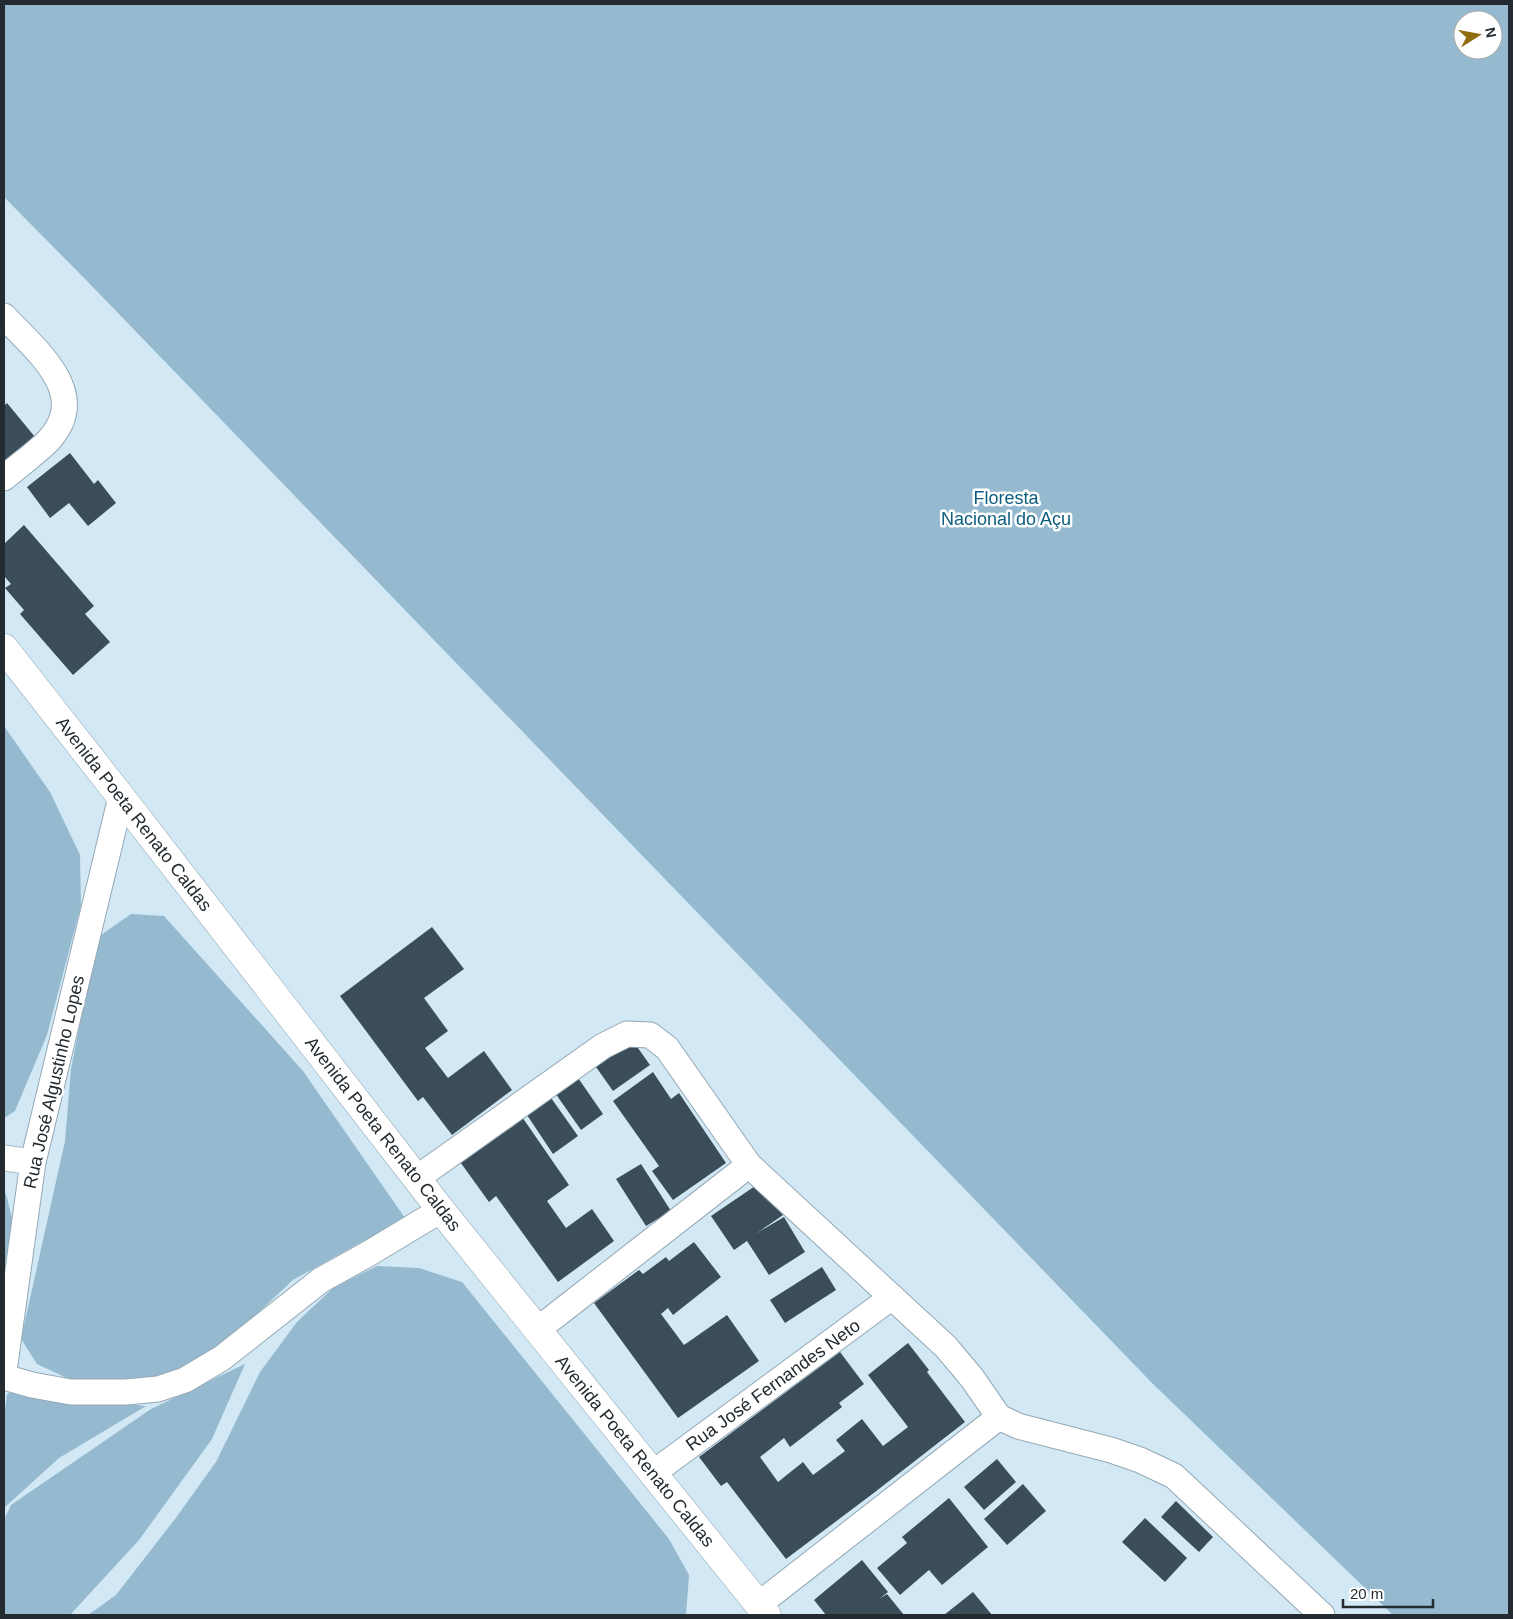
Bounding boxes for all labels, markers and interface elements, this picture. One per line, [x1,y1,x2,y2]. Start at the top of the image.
north arrow [1453,10,1503,60]
text: N [1482,26,1500,39]
park label: Floresta Nacional do Açu [941,488,1071,529]
street label: Avenida Poeta Renato Caldas [52,713,216,915]
street label: Rua José Algustinho Lopes [20,973,88,1191]
street label: Avenida Poeta Renato Caldas [301,1033,465,1235]
street label: Rua José Fernandes Neto [682,1315,864,1455]
street label: Avenida Poeta Renato Caldas [551,1351,719,1551]
scale bar [1343,1576,1433,1608]
text: 20 m [1350,1585,1383,1602]

